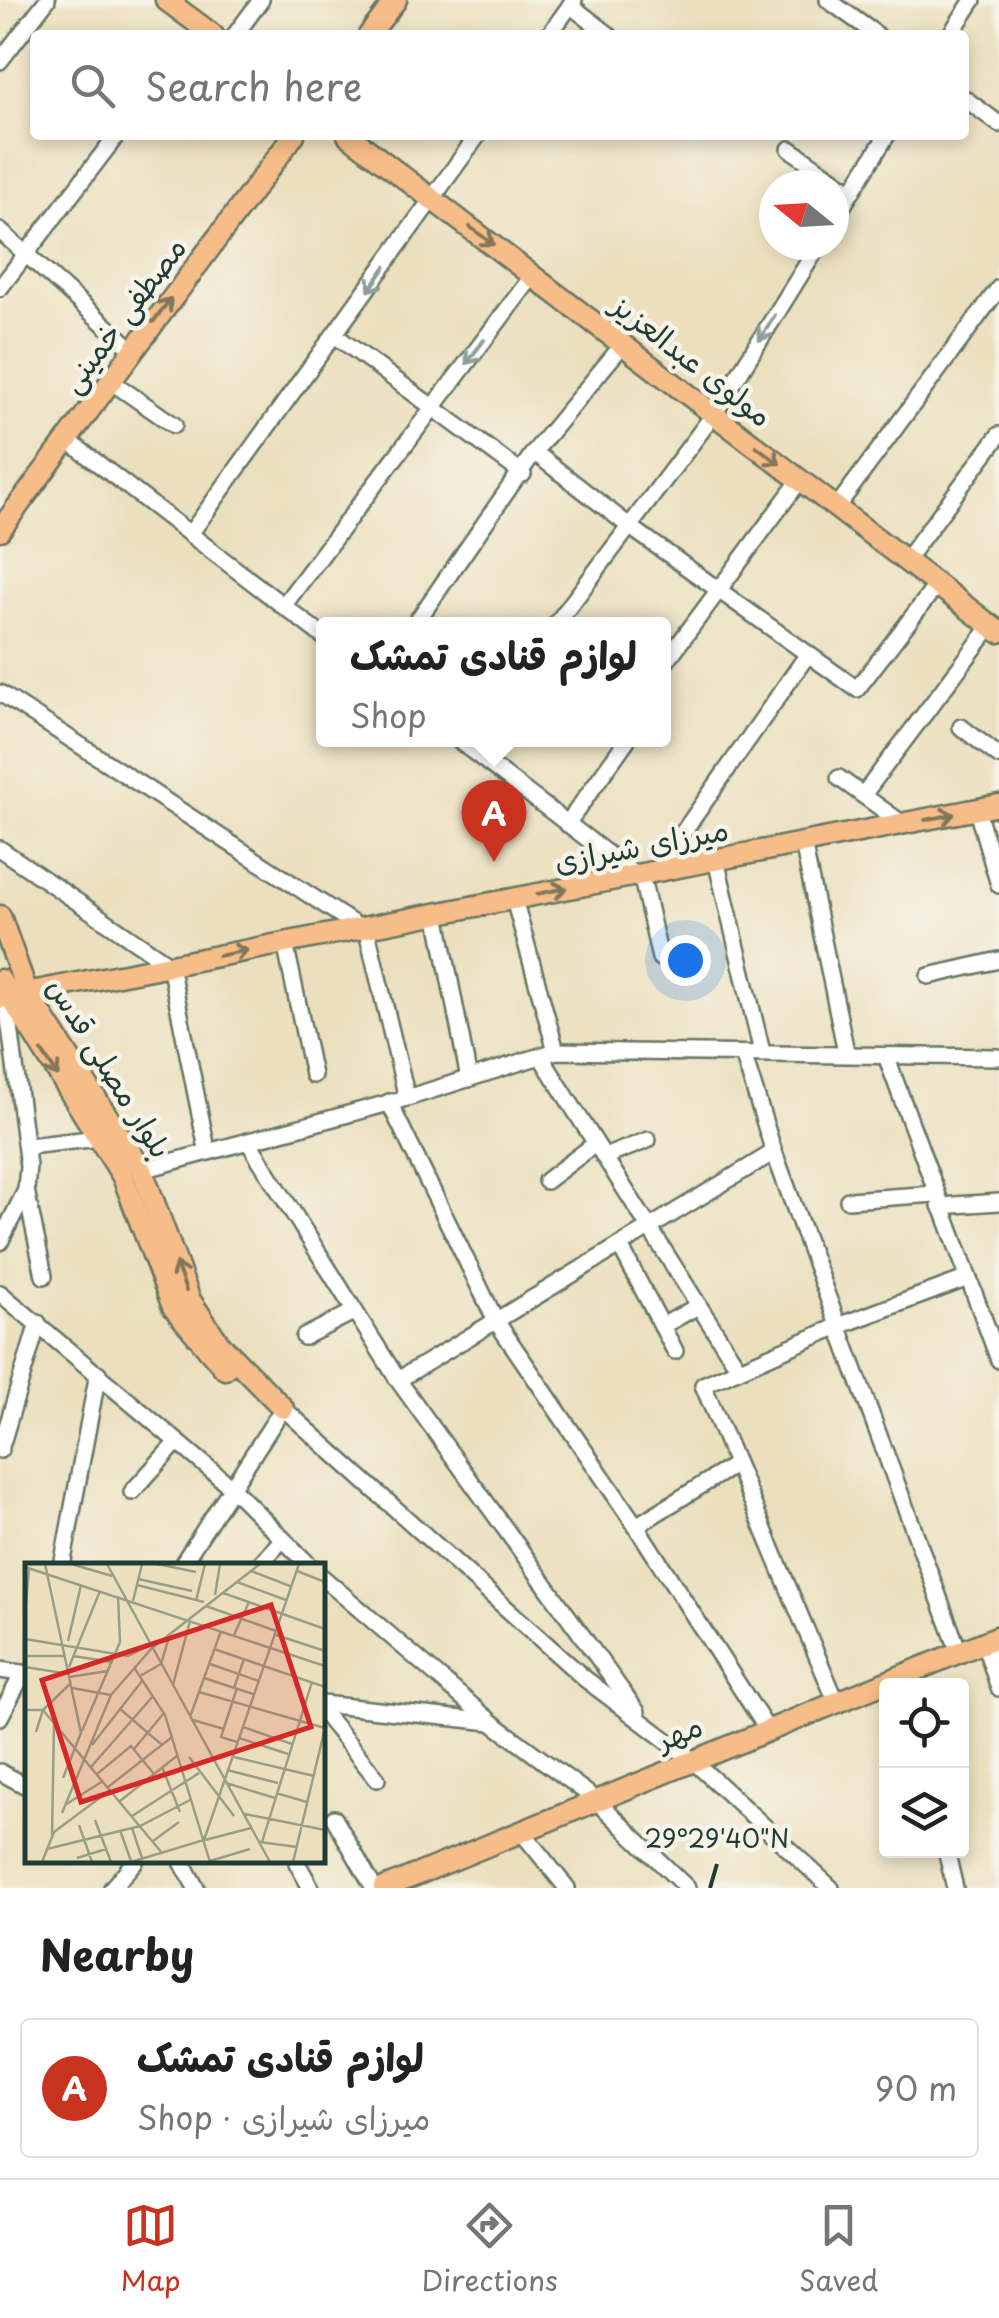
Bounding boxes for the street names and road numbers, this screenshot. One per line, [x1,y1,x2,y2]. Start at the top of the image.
street label: مصطفی خمینی [48,227,196,401]
street label: مولوی عبدالعزیز [601,280,783,436]
street label: میرزای شیرازی [550,805,732,883]
street label: بلوار مصلی قدس [37,968,185,1166]
street label: مهر [647,1702,709,1762]

